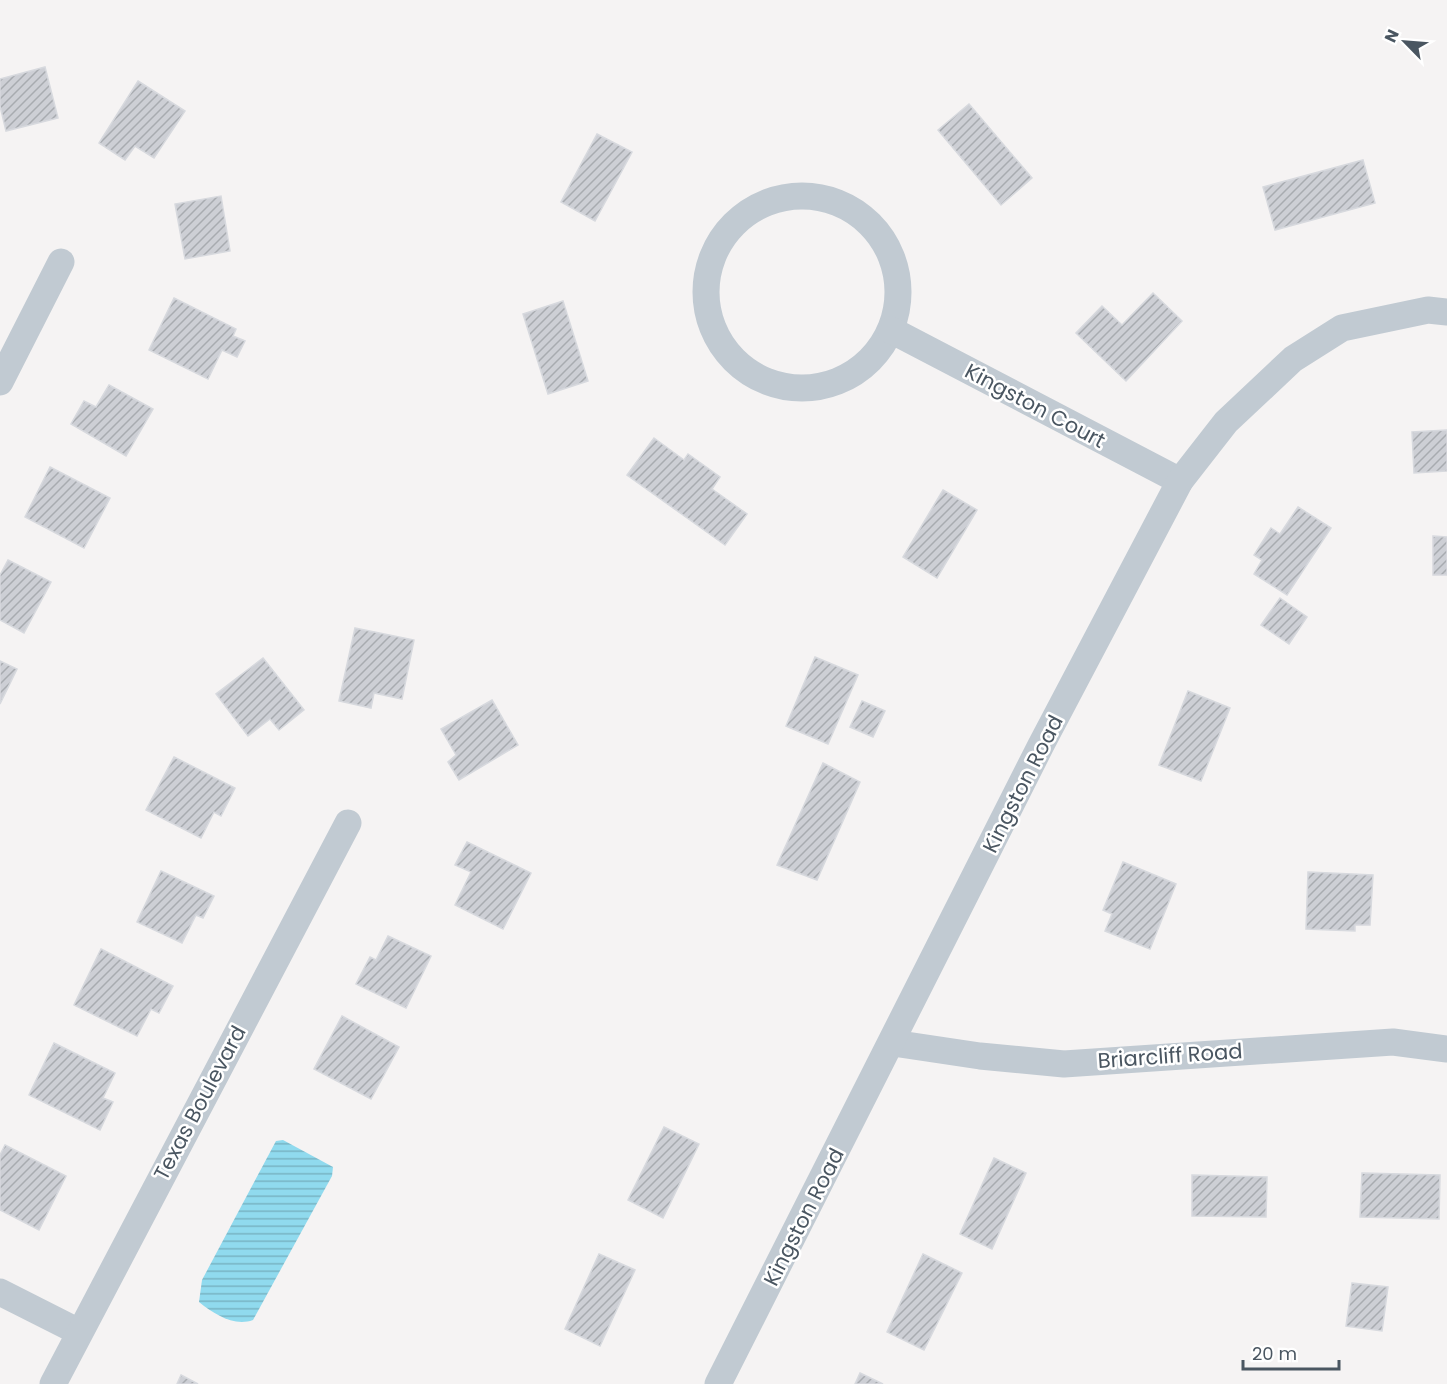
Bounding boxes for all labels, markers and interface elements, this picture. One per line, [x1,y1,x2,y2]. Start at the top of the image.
north arrow [1375,12,1435,72]
text: N [1379,26,1405,46]
street label: Kingston Court [960,356,1110,455]
street label: Kingston Road [975,710,1070,858]
street label: Texas Boulevard [147,1020,253,1185]
street label: Briarcliff Road [1097,1036,1243,1075]
street label: Kingston Road [756,1143,851,1291]
scale bar [1243,1333,1339,1371]
text: 20 m [1252,1341,1297,1366]

